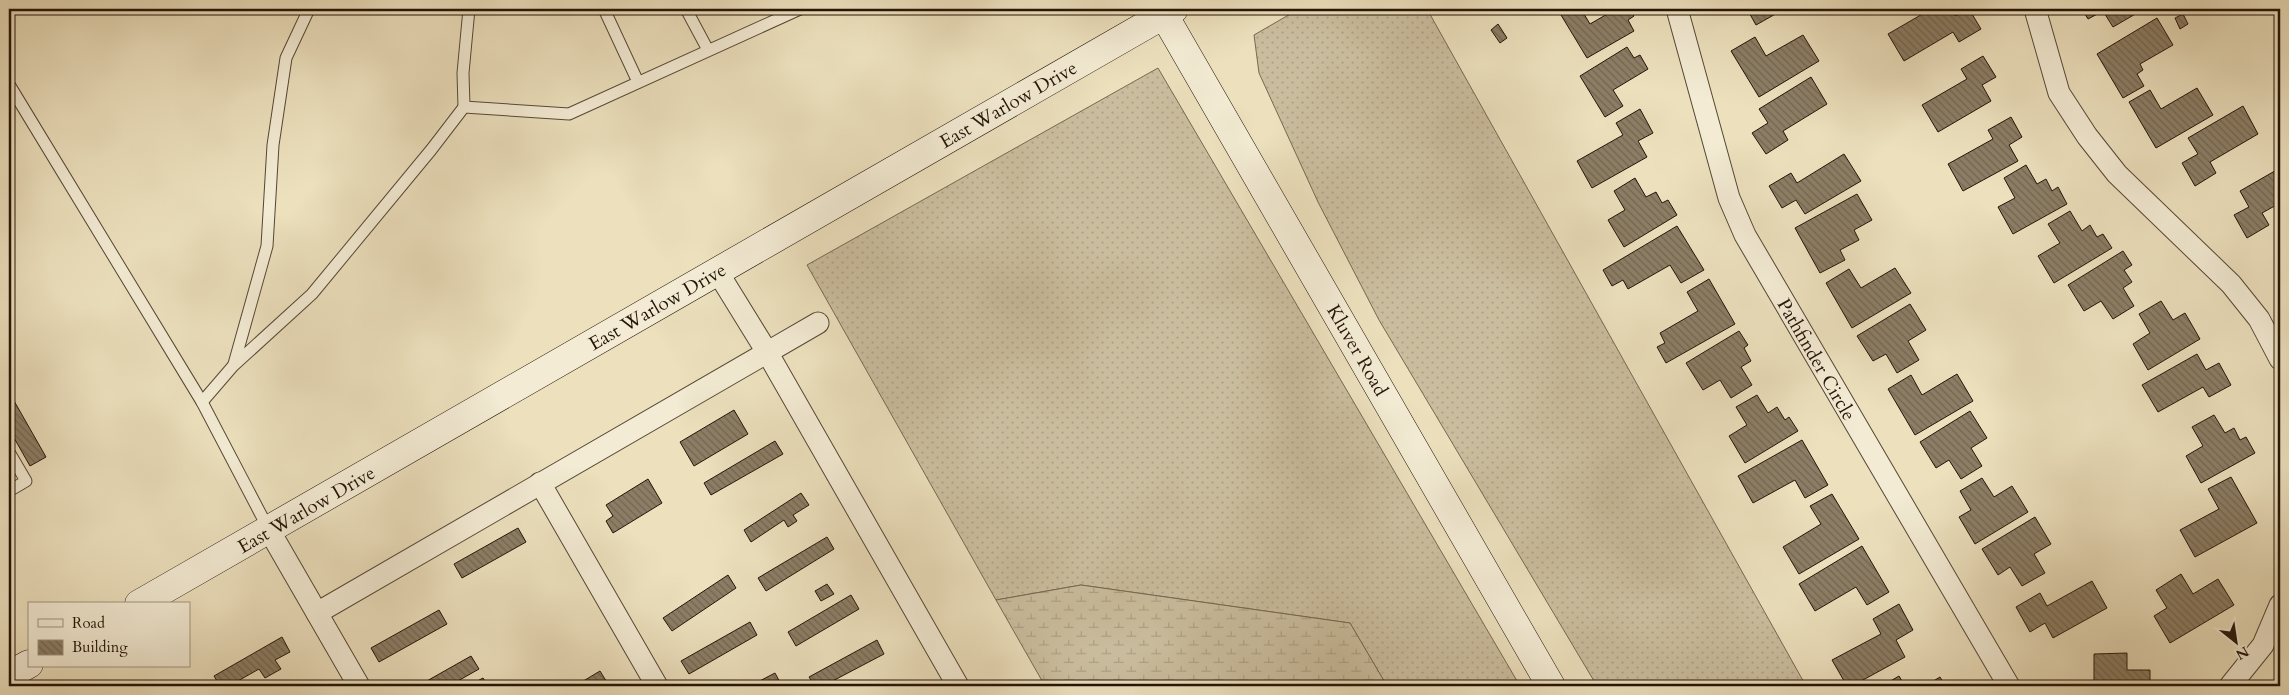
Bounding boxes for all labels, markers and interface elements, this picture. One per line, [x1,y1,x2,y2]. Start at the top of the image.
street label: East Warlow Drive [935,55,1082,155]
street label: East Warlow Drive [584,257,731,357]
street label: Pathfinder Circle [1771,294,1862,425]
street label: Kluver Road [1321,300,1394,401]
street label: East Warlow Drive [233,460,380,560]
legend [28,602,190,668]
text: Road [72,613,105,633]
north arrow [2212,618,2262,668]
text: Building [72,637,128,657]
text: N [2232,642,2252,664]

